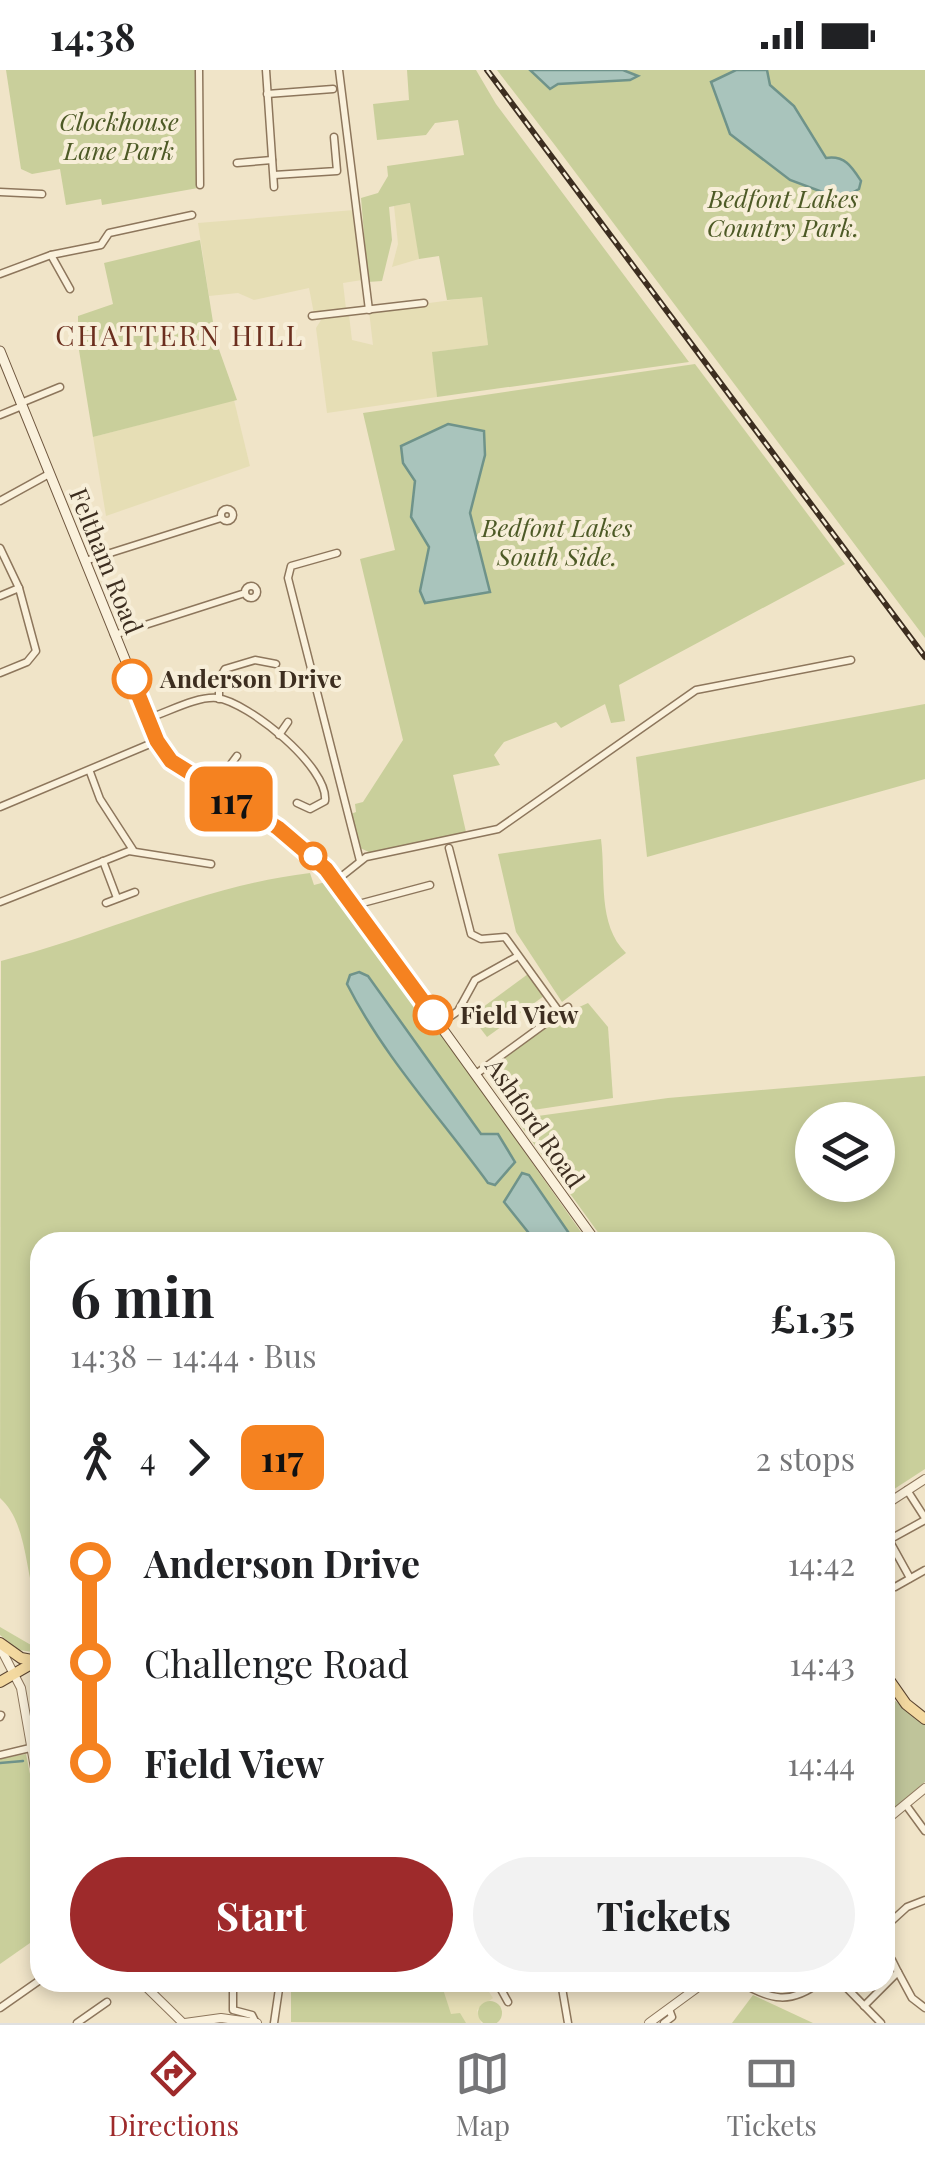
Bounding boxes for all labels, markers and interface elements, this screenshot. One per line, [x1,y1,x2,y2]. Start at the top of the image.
text: 14:38 [50,10,136,61]
park label: Clockhouse Lane Park [59,104,179,166]
park label: Bedfont Lakes Country Park. [707,181,859,243]
district label: CHATTERN HILL [55,316,305,353]
street label: Feltham Road [63,483,152,638]
park label: Bedfont Lakes South Side. [481,510,633,572]
marker: Anderson Drive [113,660,151,698]
place label: Anderson Drive [159,661,342,694]
line badge: 117 [174,766,288,832]
text: 117 [210,776,252,823]
unlabelled marker [300,843,326,869]
marker: Field View [414,996,452,1034]
place label: Field View [460,997,579,1030]
street label: Ashford Road [479,1050,593,1194]
map controls [795,1102,895,1202]
button: layers [795,1102,895,1202]
text: 6 min [70,1258,215,1332]
text: £1.35 [770,1292,855,1343]
text: 14:38 – 14:44 · Bus [70,1333,316,1376]
icon: walk [70,1430,125,1485]
icon: forward [171,1430,226,1485]
text: 117 [261,1434,304,1481]
text: 4 [140,1436,156,1479]
text: 2 stops [756,1436,855,1479]
text: Anderson Drive [144,1537,420,1588]
text: 14:42 [788,1541,855,1584]
text: Challenge Road [144,1637,409,1688]
text: 14:43 [789,1641,855,1684]
text: Field View [144,1737,324,1788]
text: 14:44 [787,1741,855,1784]
button: Start [70,1857,453,1972]
button: Tickets [473,1857,855,1972]
tab: Directions [108,2046,239,2143]
tab: Map [455,2046,510,2143]
tab: Tickets [726,2046,817,2143]

